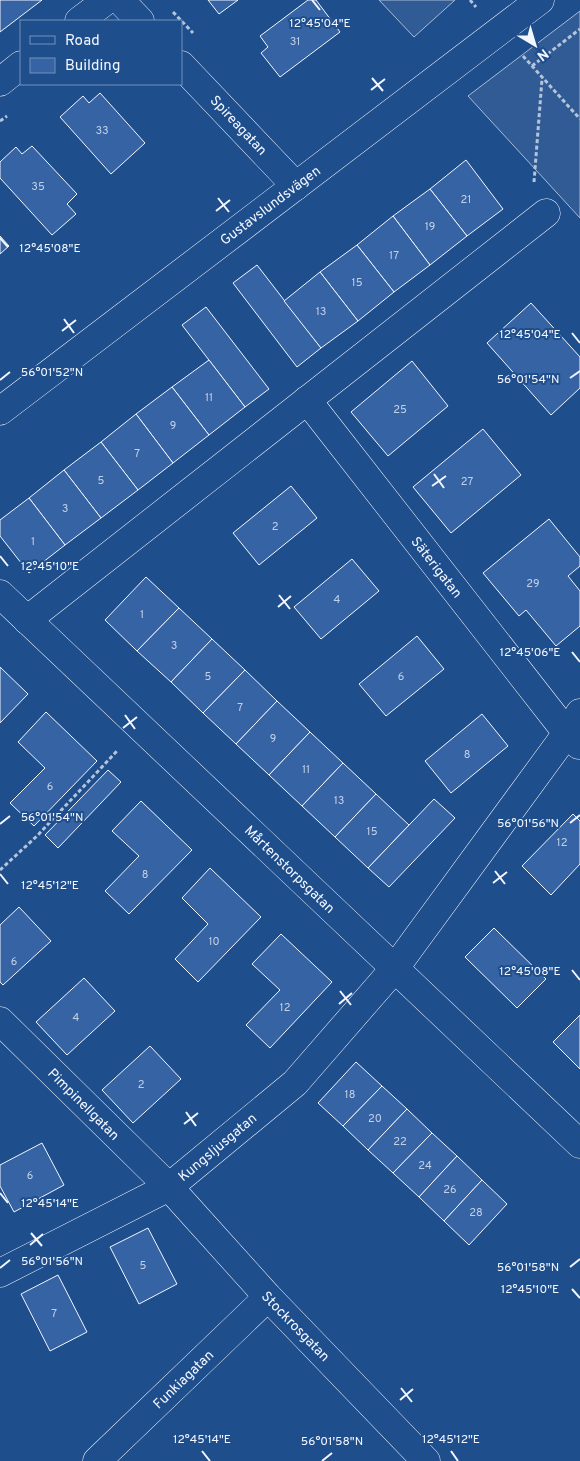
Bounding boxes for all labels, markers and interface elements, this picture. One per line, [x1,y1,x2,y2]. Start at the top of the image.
text: 12°45'04"E [289,16,351,32]
legend [20,20,182,85]
north arrow [510,20,560,70]
text: Road [65,32,100,51]
house number: 31 [290,35,300,49]
text: N [533,44,551,64]
text: Building [65,57,120,76]
street label: Spireagatan [206,93,270,160]
house number: 33 [95,124,109,138]
street label: Gustavslundsvägen [217,163,325,250]
house number: 35 [31,180,45,194]
house number: 21 [461,193,471,207]
house number: 19 [425,220,435,234]
text: 12°45'08"E [19,241,81,257]
house number: 17 [389,249,399,263]
house number: 15 [352,276,363,290]
house number: 13 [316,305,326,319]
text: 12°45'04"E [499,327,561,343]
text: 56°01'52"N [21,365,83,381]
text: 56°01'54"N [497,372,559,388]
house number: 11 [205,391,213,405]
house number: 25 [393,403,407,417]
house number: 9 [170,419,176,433]
house number: 7 [134,447,140,461]
house number: 5 [98,474,105,488]
house number: 27 [461,475,473,489]
house number: 3 [62,502,68,516]
house number: 2 [272,520,278,534]
street label: Säterigatan [407,534,465,602]
house number: 1 [31,535,35,549]
text: 12°45'10"E [21,559,79,575]
house number: 29 [526,577,540,591]
house number: 4 [334,593,341,607]
house number: 1 [140,608,144,622]
house number: 3 [171,639,177,653]
text: 12°45'06"E [499,645,561,661]
house number: 5 [205,670,212,684]
house number: 6 [398,670,404,684]
house number: 7 [237,701,243,715]
house number: 9 [270,732,276,746]
house number: 8 [464,748,470,762]
house number: 11 [302,763,310,777]
house number: 6 [47,780,53,794]
house number: 13 [334,794,344,808]
text: 56°01'54"N [21,810,83,826]
text: 56°01'56"N [497,816,559,832]
street label: Mårtenstorpsgatan [240,823,338,918]
house number: 15 [367,825,378,839]
house number: 12 [557,836,567,850]
house number: 8 [142,868,148,882]
text: 12°45'12"E [21,878,79,894]
house number: 10 [208,935,220,949]
house number: 6 [11,955,17,969]
text: 12°45'08"E [499,964,561,980]
house number: 12 [280,1001,290,1015]
house number: 4 [73,1011,80,1025]
street label: Pimpinellgatan [43,1066,122,1145]
house number: 2 [138,1078,144,1092]
house number: 18 [345,1088,355,1102]
street label: Kungsljusgatan [175,1110,261,1186]
house number: 20 [368,1112,382,1126]
house number: 22 [393,1135,407,1149]
house number: 24 [418,1159,432,1173]
house number: 6 [27,1169,33,1183]
house number: 26 [443,1183,457,1197]
text: 12°45'14"E [21,1196,79,1212]
house number: 28 [469,1206,483,1220]
text: 56°01'56"N [21,1254,83,1270]
house number: 5 [140,1259,147,1273]
text: 56°01'58"N [497,1260,559,1276]
text: 12°45'10"E [501,1282,559,1298]
street label: Stockrosgatan [257,1288,333,1366]
house number: 7 [51,1307,57,1321]
street label: Funkiagatan [150,1347,218,1413]
text: 12°45'14"E [173,1432,231,1448]
text: 12°45'12"E [422,1432,480,1448]
text: 56°01'58"N [301,1434,363,1450]

